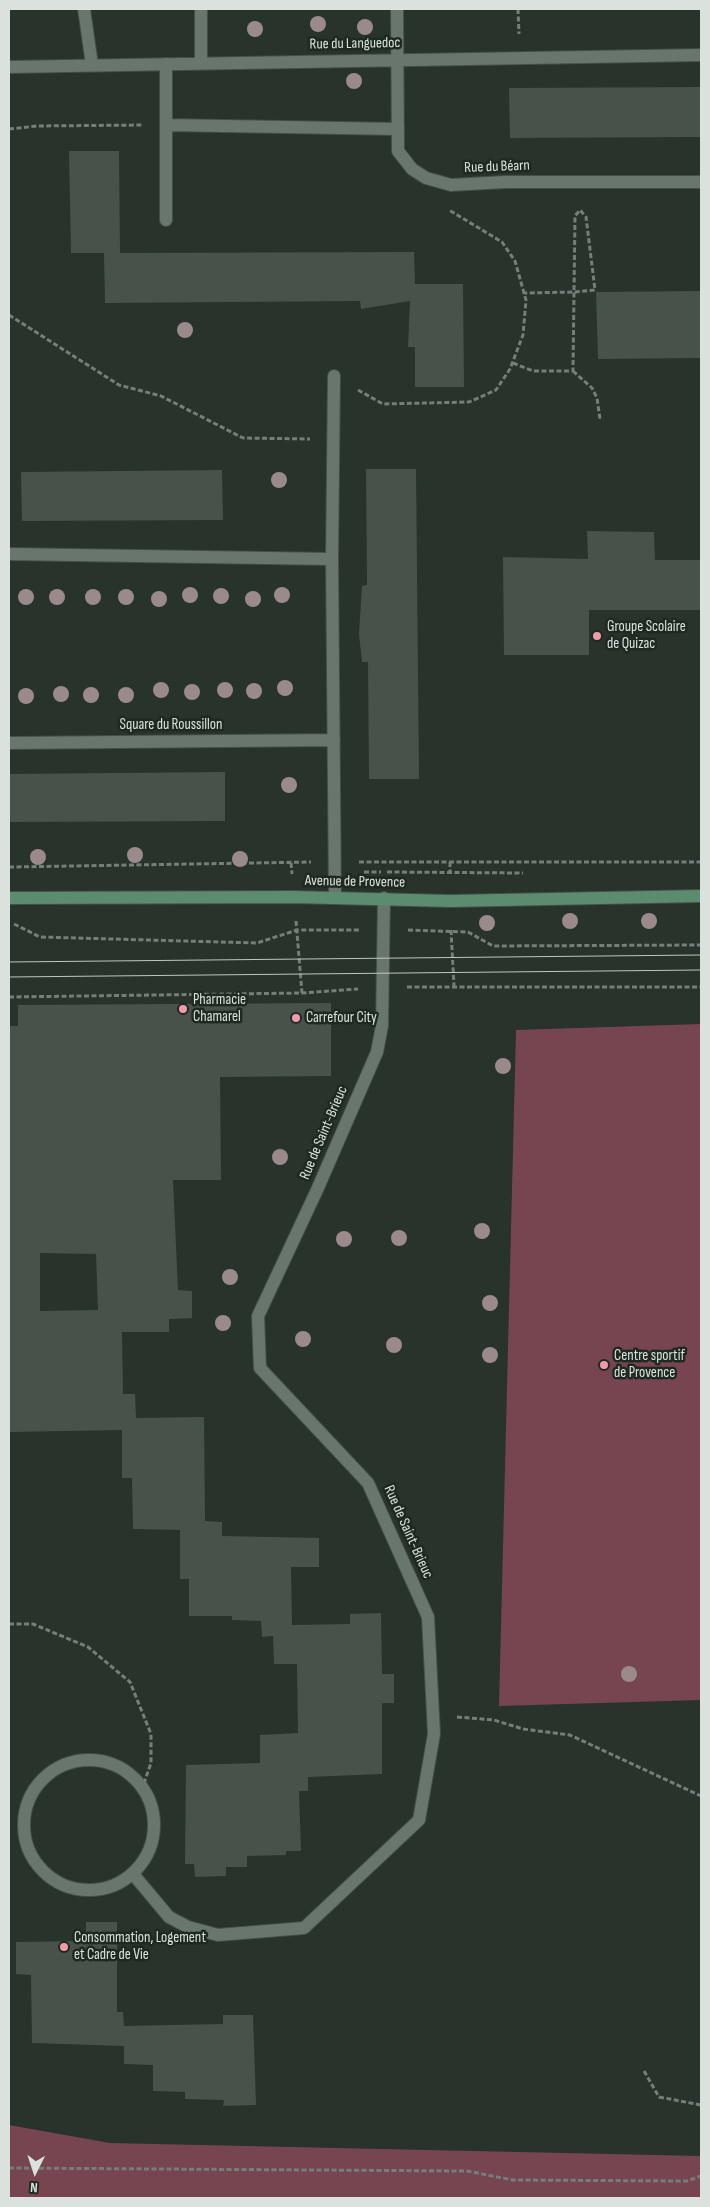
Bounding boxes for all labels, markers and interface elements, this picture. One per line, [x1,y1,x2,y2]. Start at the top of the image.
street label: Rue du Languedoc [309,34,401,54]
street label: Rue du Béarn [464,157,530,177]
place label: Groupe Scolaire de Quizac [607,618,686,653]
marker: Groupe Scolaire de Quizac [591,630,603,642]
street label: Square du Roussillon [120,716,222,734]
street label: Avenue de Provence [305,872,405,892]
place label: Pharmacie Chamarel [193,991,246,1026]
marker: Pharmacie Chamarel [177,1003,189,1015]
place label: Carrefour City [306,1009,377,1027]
marker: Carrefour City [290,1012,302,1024]
street label: Rue de Saint-Brieuc [296,1083,352,1183]
place label: Centre sportif de Provence [614,1347,685,1382]
marker: Centre sportif de Provence [598,1359,610,1371]
street label: Rue de Saint-Brieuc [379,1483,437,1581]
place label: Consommation, Logement et Cadre de Vie [74,1929,206,1964]
marker: Consommation, Logement et Cadre de Vie [58,1941,70,1953]
north arrow [10,2147,60,2197]
text: N [30,2179,38,2196]

